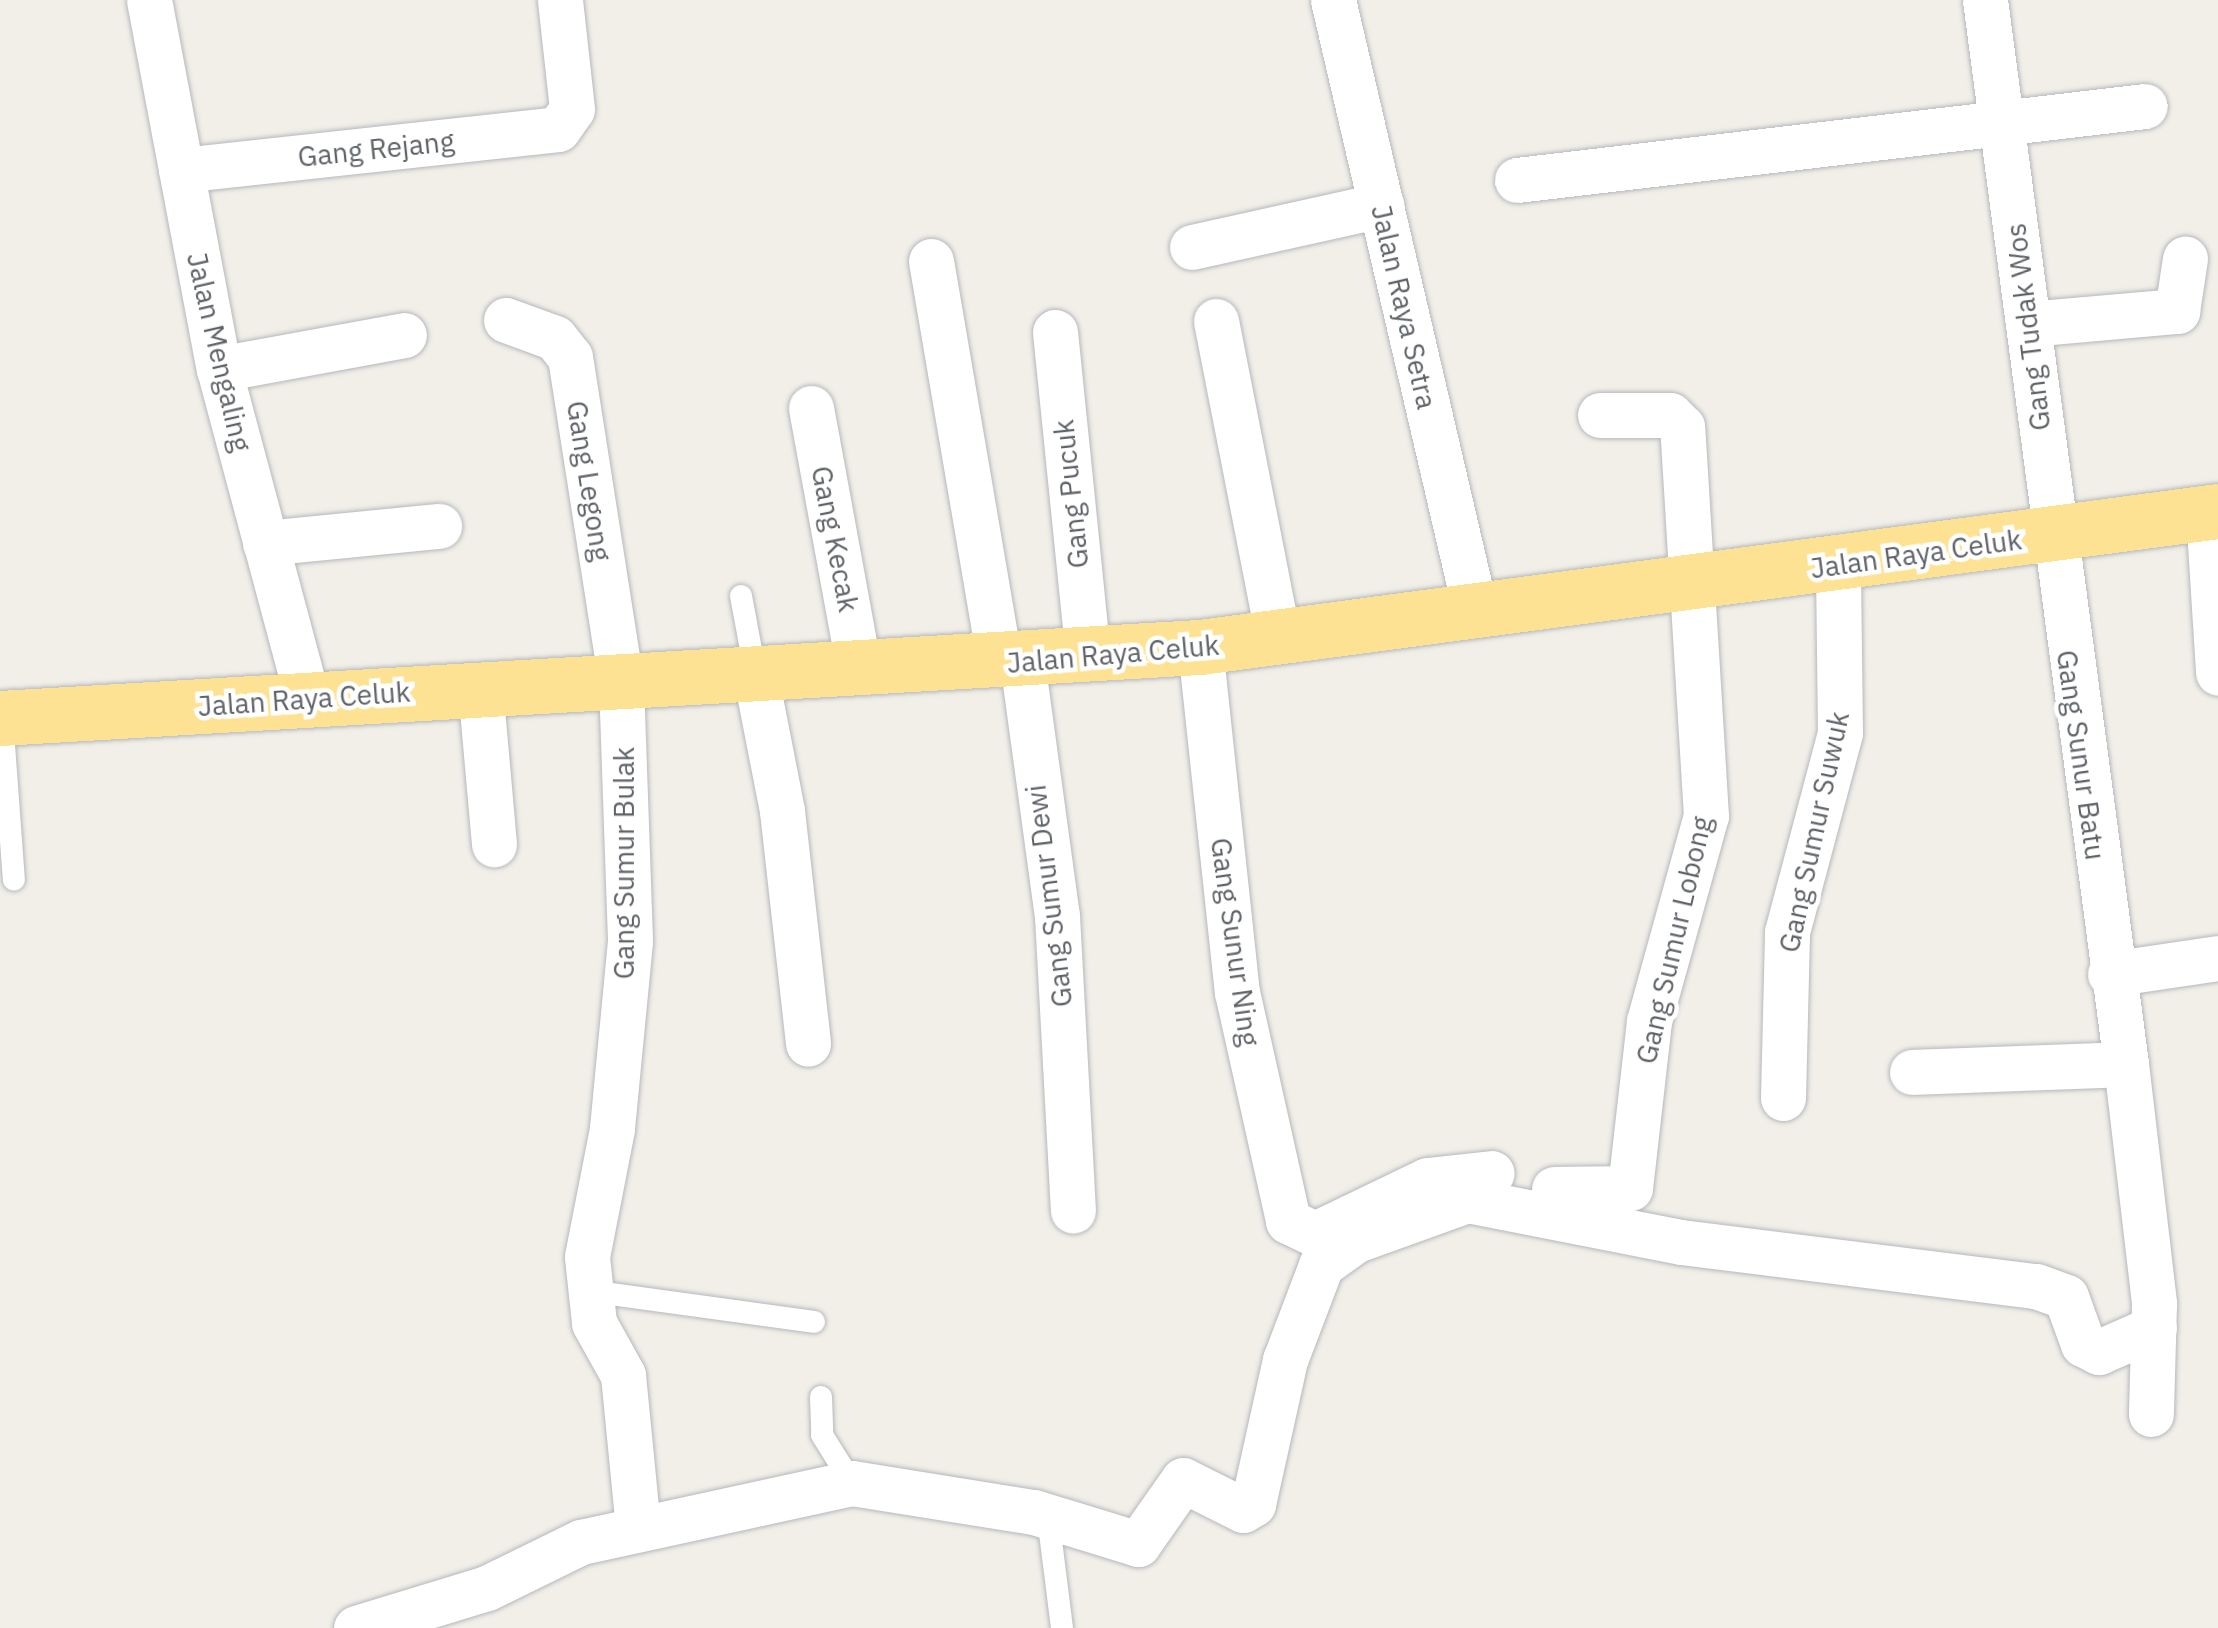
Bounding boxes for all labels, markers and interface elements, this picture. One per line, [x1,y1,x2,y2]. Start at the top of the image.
street label: Gang Rejang [296,124,456,174]
street label: Jalan Raya Setra [1364,202,1444,412]
street label: Gang Tudak Wos [1999,221,2057,433]
street label: Jalan Mengaling [180,249,258,455]
street label: Gang Legong [560,398,618,564]
street label: Gang Pucuk [1046,418,1096,570]
street label: Gang Kecak [804,463,866,615]
street label: Jalan Raya Celuk [1808,523,2024,585]
street label: Jalan Raya Celuk [1005,628,1221,680]
street label: Gang Sunur Batu [2050,648,2112,862]
street label: Jalan Raya Celuk [197,675,411,723]
street label: Gang Sumur Suwuk [1772,708,1856,956]
street label: Gang Sumur Bulak [607,747,641,979]
street label: Gang Sumur Dewi [1019,783,1079,1009]
street label: Gang Sumur Lobong [1629,813,1719,1067]
street label: Gang Sunur Ning [1204,836,1266,1048]

